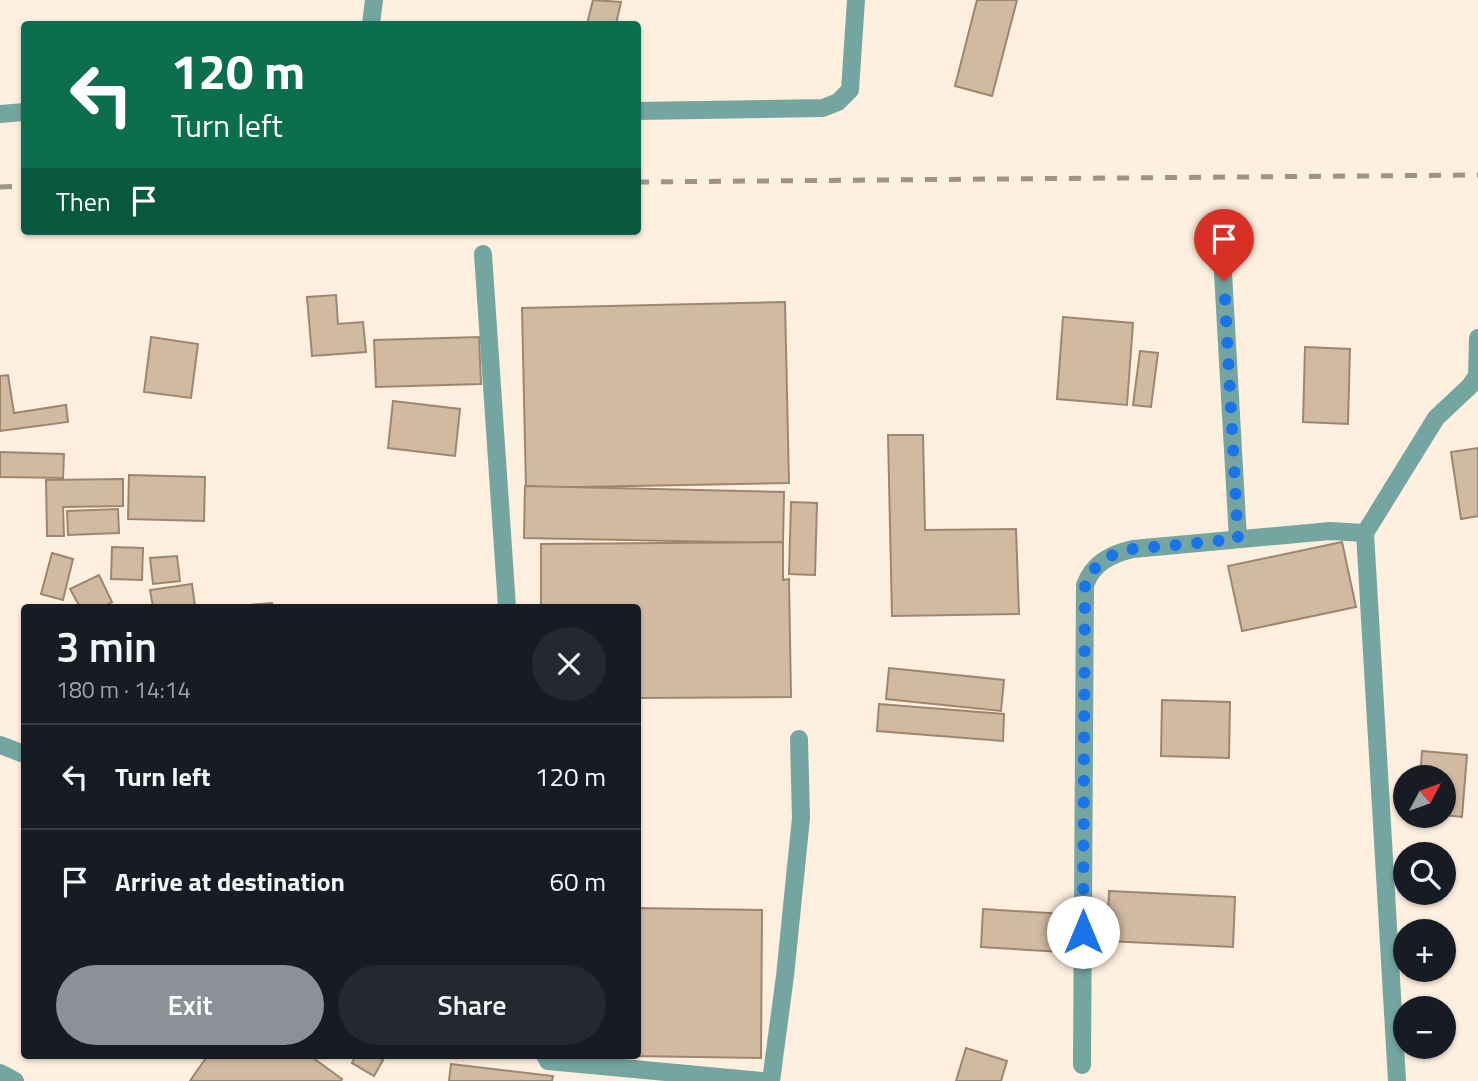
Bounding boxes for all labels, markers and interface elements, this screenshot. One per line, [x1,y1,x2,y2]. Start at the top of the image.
text: 120 m [171,33,305,108]
icon: left [56,49,147,140]
text: Turn left [171,101,283,149]
text: Then [56,182,111,221]
icon: arrive [125,182,163,220]
pin [1194,209,1254,281]
icon: arrive [1205,220,1243,258]
text: 3 min [56,614,157,678]
button: close [532,627,606,701]
text: 180 m · 14:14 [56,672,191,707]
text: Turn left [115,757,210,796]
text: 120 m [535,757,606,796]
icon: left [56,758,94,796]
north arrow [1393,765,1456,828]
map controls [1393,765,1456,1059]
button: search [1393,842,1456,905]
text: Arrive at destination [115,862,345,901]
text: 60 m [549,862,606,901]
icon: arrive [56,863,94,901]
position arrow [1046,895,1120,969]
button: + [1393,919,1456,982]
button: Exit [56,965,324,1045]
button: Share [338,965,606,1045]
button: − [1393,996,1456,1059]

